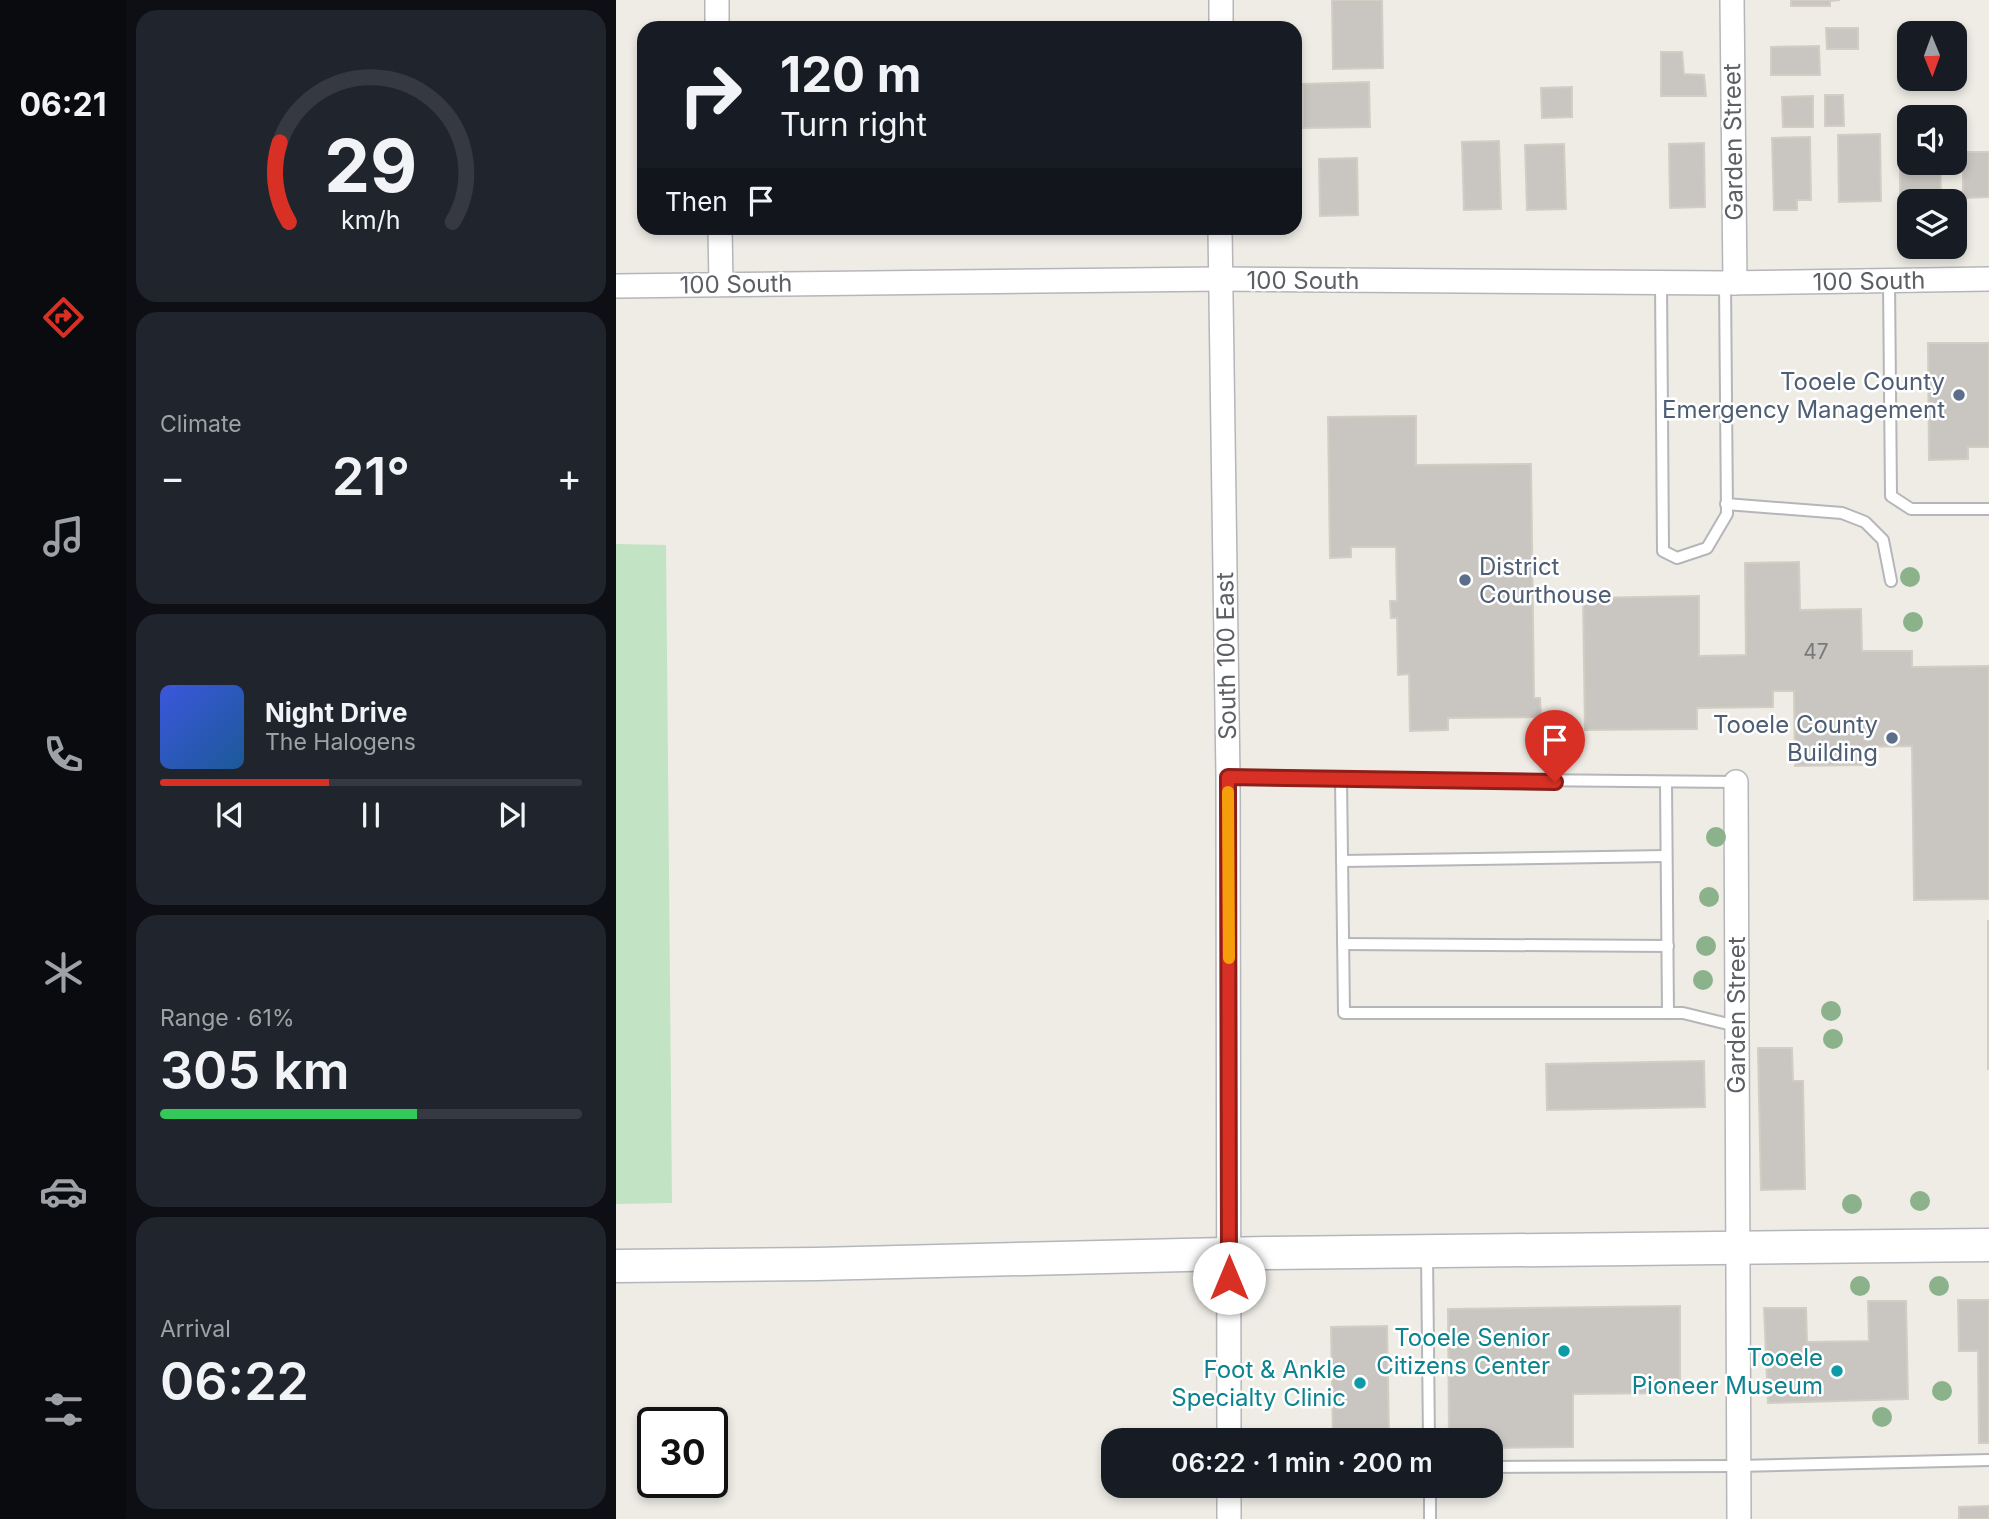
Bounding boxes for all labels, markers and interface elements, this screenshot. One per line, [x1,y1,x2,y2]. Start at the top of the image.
north arrow [1897,21,1967,91]
map controls [1897,21,1967,259]
text: 120 m [780,45,921,104]
icon: right [665,49,756,140]
street label: Garden Street [1717,63,1749,221]
text: 06:21 [20,85,107,124]
text: Turn right [780,105,927,144]
button: sound [1897,105,1967,175]
text: 29 [324,121,418,210]
icon: arrive [742,182,780,220]
text: Then [665,186,728,217]
button: layers [1897,189,1967,259]
text: km/h [341,205,401,235]
street label: 100 South [1247,266,1359,295]
street label: 100 South [1812,266,1926,296]
street label: 100 South [679,269,793,299]
icon: directions [39,293,88,342]
place label: Tooele County Emergency Management [1662,367,1945,424]
marker: Tooele County Emergency Management [1951,387,1967,403]
text: Climate [160,410,242,438]
text: 21° [332,445,410,508]
text: − [160,454,185,500]
text: + [557,454,582,500]
icon: music [39,512,88,561]
place label: District Courthouse [1479,552,1612,609]
street label: South 100 East [1210,572,1242,740]
marker: District Courthouse [1457,572,1473,588]
house number: 47 [1803,639,1829,664]
text: Night Drive [265,697,407,728]
pin [1525,710,1585,782]
place label: Tooele County Building [1713,710,1878,767]
icon: arrive [1536,721,1574,759]
text: The Halogens [265,728,416,756]
icon: phone [39,730,88,779]
marker: Tooele County Building [1884,730,1900,746]
icon: previous [211,796,249,834]
icon: pause [352,796,390,834]
icon: next [493,796,531,834]
street label: Garden Street [1722,936,1751,1094]
icon: climate [39,948,88,997]
text: Range · 61% [160,1004,294,1032]
text: 305 km [160,1039,350,1102]
icon: car [39,1167,88,1216]
position arrow [1192,1241,1266,1315]
text: Arrival [160,1315,231,1343]
place label: Tooele Senior Citizens Center [1376,1323,1550,1380]
marker: Tooele Senior Citizens Center [1556,1343,1572,1359]
place label: Tooele Pioneer Museum [1632,1343,1823,1400]
text: 06:22 [160,1350,309,1413]
place label: Foot & Ankle Specialty Clinic [1171,1355,1346,1412]
marker: Tooele Pioneer Museum [1829,1363,1845,1379]
marker: Foot & Ankle Specialty Clinic [1352,1375,1368,1391]
icon: filters [39,1385,88,1434]
speed limit sign: 30 [637,1407,728,1498]
text: 06:22 · 1 min · 200 m [1171,1447,1433,1478]

